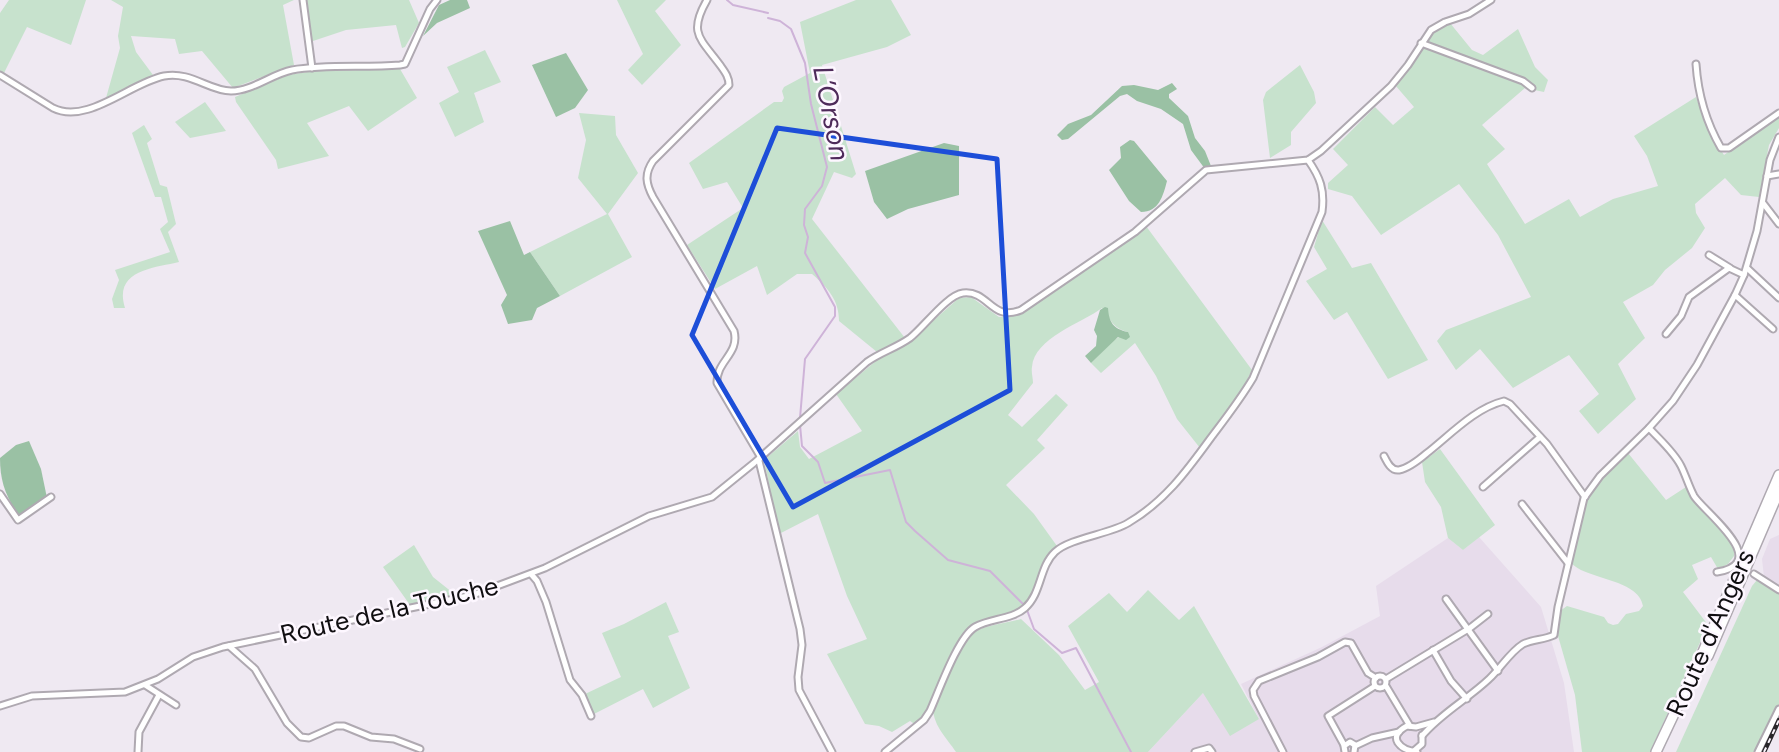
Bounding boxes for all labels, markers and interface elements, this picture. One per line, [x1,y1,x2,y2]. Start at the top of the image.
water label: L’Orson [806,63,858,163]
street label: Route d'Angers [1659,545,1761,721]
street label: Route de la Touche [277,569,501,651]

